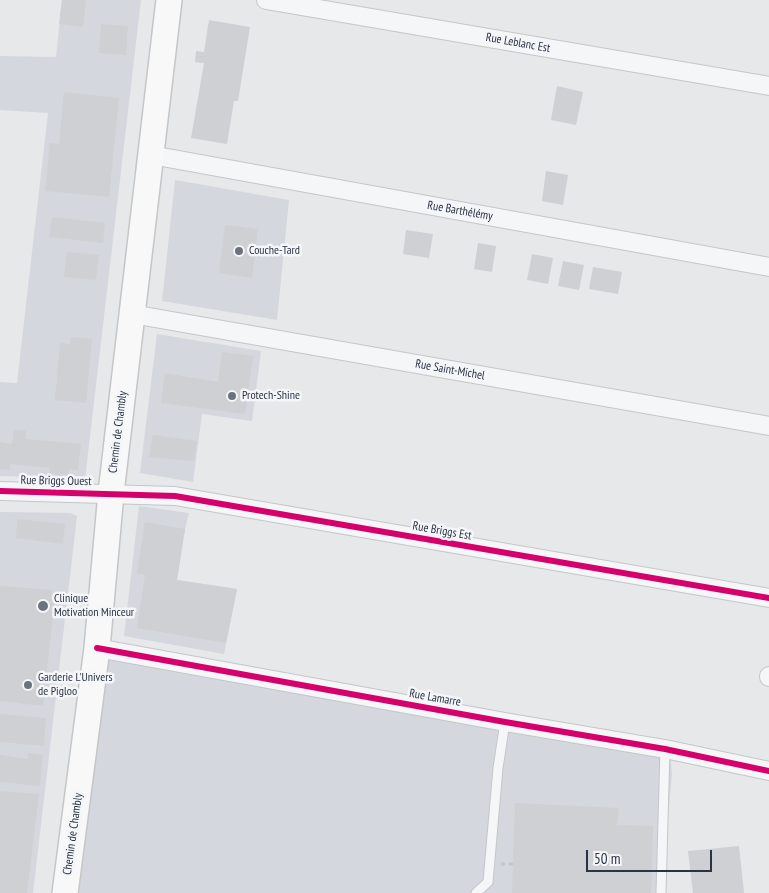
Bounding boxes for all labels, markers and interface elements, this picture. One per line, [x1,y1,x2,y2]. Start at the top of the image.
street label: Rue Leblanc Est [485,30,551,56]
street label: Rue Barthélémy [426,198,494,224]
place label: Couche-Tard [249,244,300,258]
marker: Couche-Tard [233,245,245,257]
street label: Rue Saint-Michel [414,357,486,383]
place label: Protech-Shine [242,389,300,403]
street label: Chemin de Chambly [106,390,130,474]
marker: Protech-Shine [226,390,238,402]
street label: Rue Briggs Ouest [20,473,92,489]
street label: Rue Briggs Est [411,519,473,543]
place label: Clinique Motivation Minceur [54,592,134,620]
marker: Clinique Motivation Minceur [36,599,50,613]
place label: Garderie L'Univers de Pigloo [38,671,113,699]
marker: Garderie L'Univers de Pigloo [22,679,34,691]
street label: Rue Lamarre [408,686,462,710]
street label: Chemin de Chambly [60,792,86,876]
scale bar [589,840,715,872]
text: 50 m [594,849,620,868]

